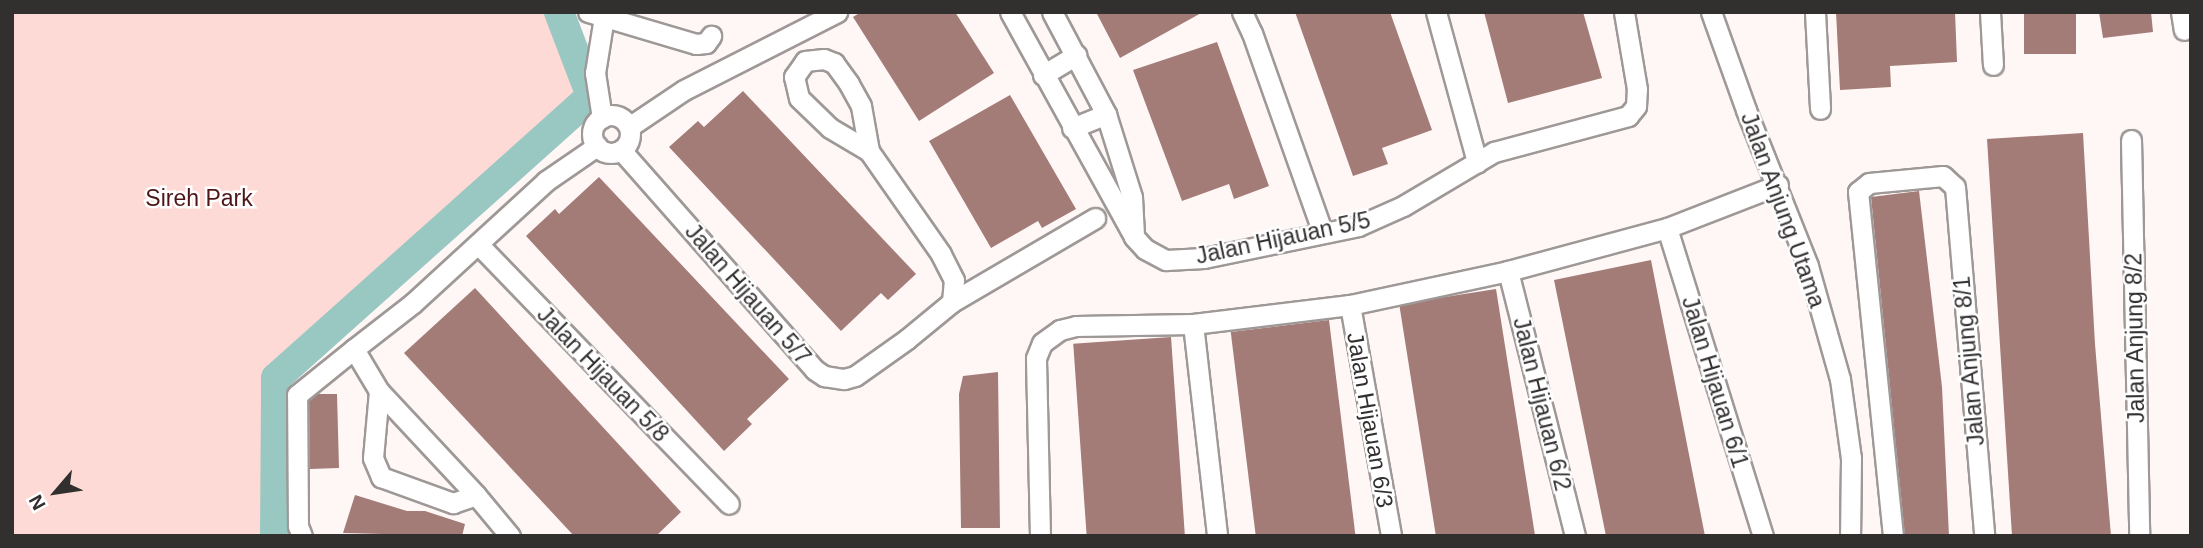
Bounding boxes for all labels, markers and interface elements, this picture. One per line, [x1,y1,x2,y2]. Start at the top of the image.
street label: Jalan Anjung Utama [1735,108,1831,312]
park label: Sireh Park [145,184,253,212]
street label: Jalan Hijauan 5/5 [1193,206,1373,270]
street label: Jalan Hijauan 5/7 [679,218,817,370]
street label: Jalan Anjung 8/2 [2120,252,2150,424]
street label: Jalan Anjung 8/1 [1948,274,1990,448]
street label: Jalan Hijauan 6/1 [1676,293,1754,471]
street label: Jalan Hijauan 5/8 [531,300,675,448]
street label: Jalan Hijauan 6/2 [1507,314,1577,494]
street label: Jalan Hijauan 6/3 [1341,330,1399,510]
north arrow [21,457,91,527]
text: N [25,491,50,514]

